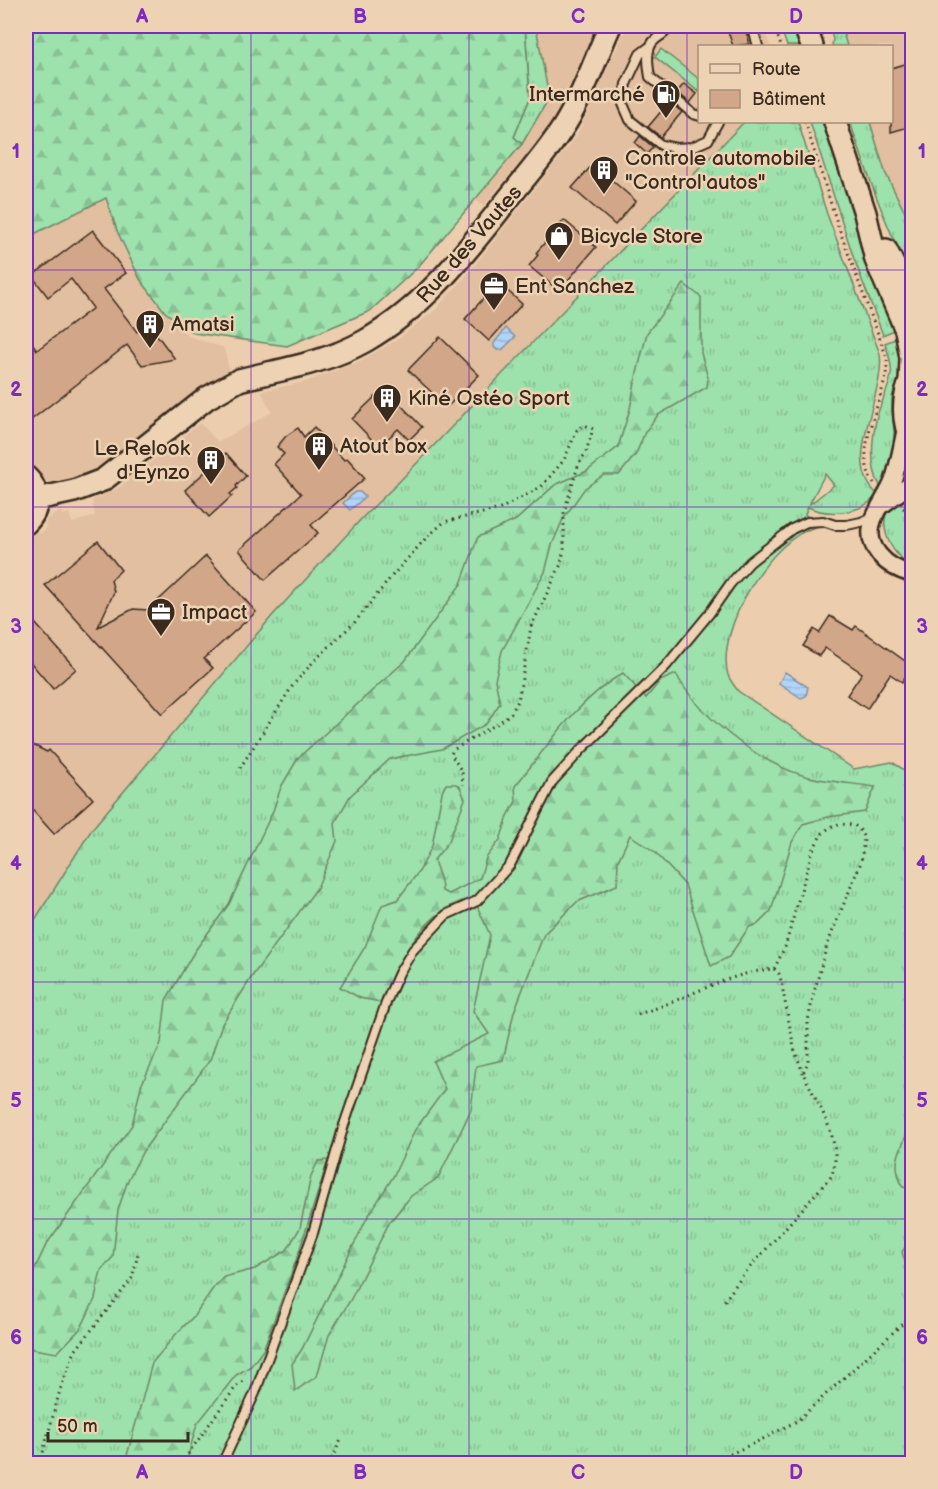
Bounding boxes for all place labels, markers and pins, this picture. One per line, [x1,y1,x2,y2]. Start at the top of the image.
fuel station icon: Intermarché [650,78,682,120]
place label: Intermarché [529,82,645,107]
place label: Controle automobile "Control'autos" [625,146,816,195]
building icon: Controle automobile "Control'autos" [588,154,620,196]
shop icon: Bicycle Store [543,220,575,262]
place label: Bicycle Store [580,224,703,249]
office icon: Ent Sanchez [478,270,510,312]
place label: Ent Sanchez [515,274,635,299]
building icon: Amatsi [134,308,166,350]
place label: Amatsi [171,312,235,337]
building icon: Kiné Ostéo Sport [371,382,403,424]
place label: Kiné Ostéo Sport [408,386,570,411]
building icon: Atout box [303,430,335,472]
place label: Atout box [340,434,427,459]
place label: Le Relook d'Eynzo [94,436,191,485]
building icon: Le Relook d'Eynzo [195,444,227,486]
office icon: Impact [145,596,177,638]
place label: Impact [182,600,248,625]

